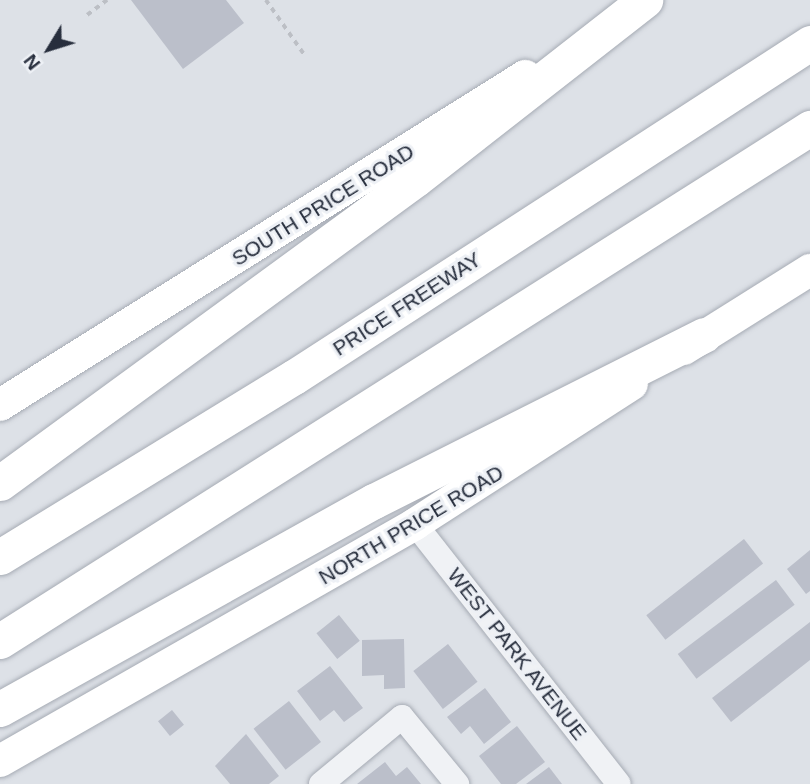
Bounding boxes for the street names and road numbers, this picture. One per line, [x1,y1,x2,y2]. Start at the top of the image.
street label: SOUTH PRICE ROAD [227,139,419,271]
street label: PRICE FREEWAY [328,247,486,361]
street label: NORTH PRICE ROAD [314,460,508,590]
street label: WEST PARK AVENUE [442,562,592,746]

